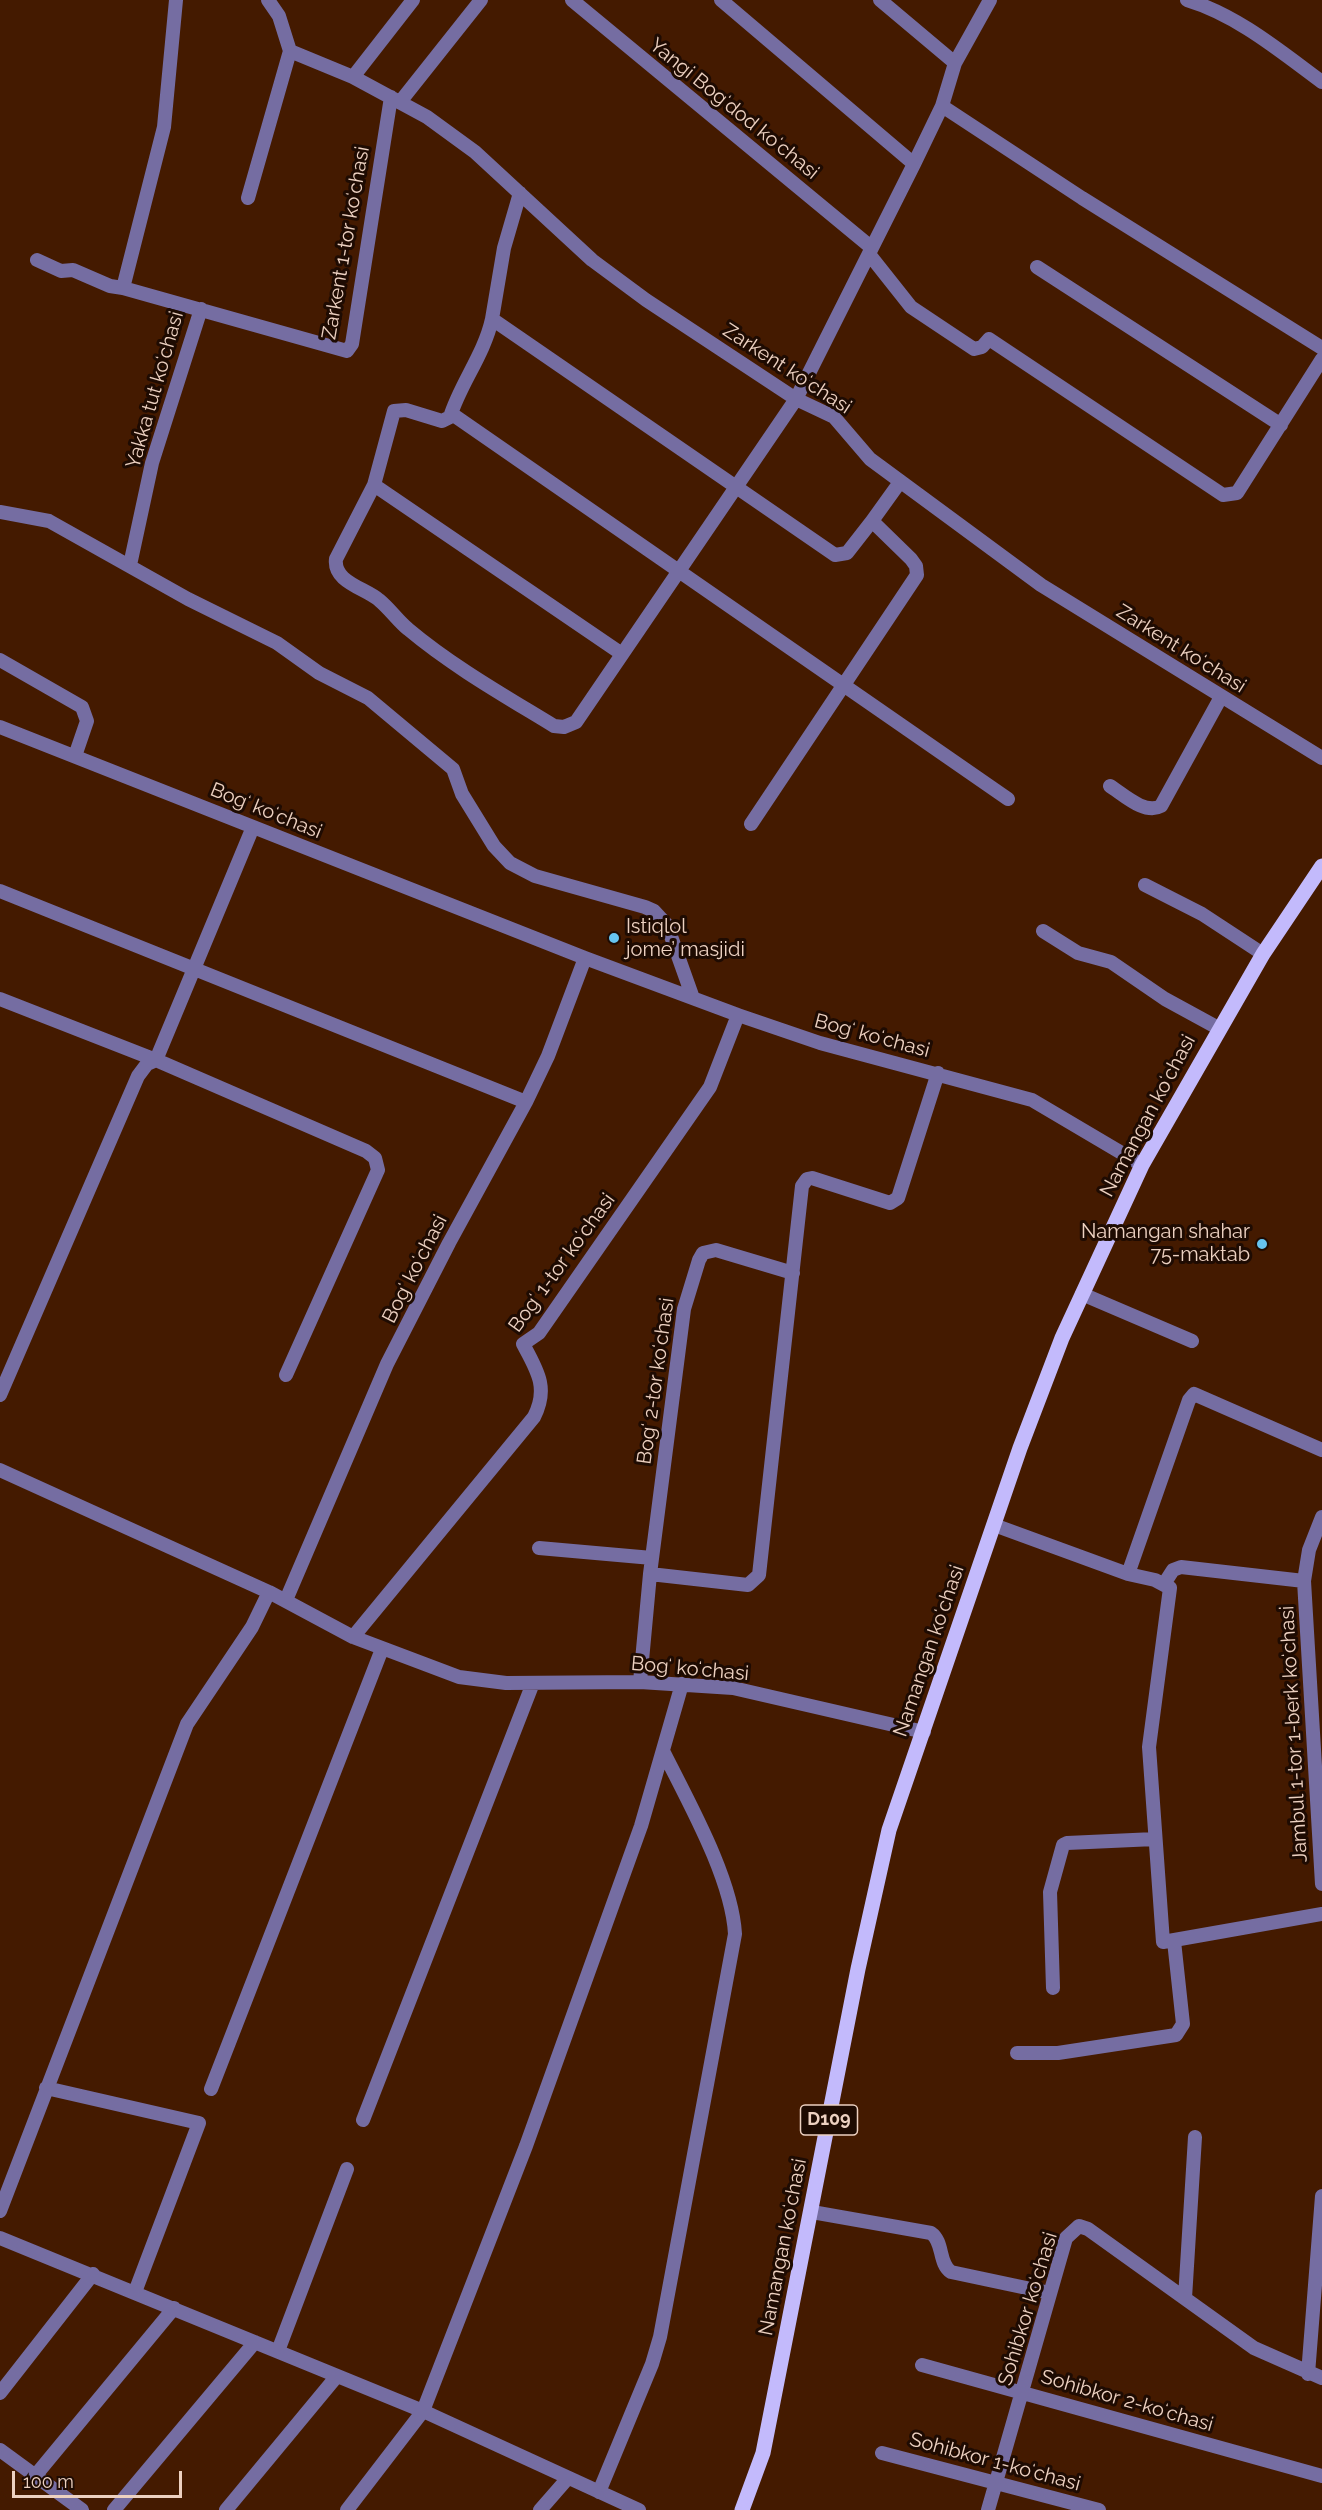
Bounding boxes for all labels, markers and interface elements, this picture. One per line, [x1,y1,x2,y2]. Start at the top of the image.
street label: Yangi Bogʻdod koʻchasi [645,33,823,185]
street label: Zarkent 1-tor koʻchasi [317,145,375,341]
street label: Yakka tut koʻchasi [121,309,189,471]
street label: Zarkent koʻchasi [718,319,856,419]
street label: Zarkent koʻchasi [1112,600,1250,698]
street label: Bogʻ koʻchasi [207,778,325,844]
place label: Istiqlol jome’ masjidi [626,915,745,962]
marker: Istiqlol jome’ masjidi [607,931,621,945]
street label: Bogʻ koʻchasi [812,1009,932,1063]
street label: Namangan koʻchasi [1095,1031,1201,1201]
street label: Bogʻ 1-tor koʻchasi [504,1189,620,1337]
street label: Bogʻ koʻchasi [377,1211,453,1327]
place label: Namangan shahar 75-maktab [1081,1220,1250,1267]
marker: Namangan shahar 75-maktab [1255,1237,1269,1251]
street label: Bogʻ 2-tor koʻchasi [632,1296,680,1466]
street label: Namangan koʻchasi [888,1562,970,1740]
street label: Jambul 1-tor 1-berk koʻchasi [1275,1605,1313,1863]
street label: Bogʻ koʻchasi [630,1652,750,1686]
road number: D109 [800,2105,858,2135]
street label: Namangan koʻchasi [754,2156,812,2338]
street label: Sohibkor koʻchasi [993,2229,1063,2389]
street label: Sohibkor 2-koʻchasi [1038,2365,1216,2437]
street label: Sohibkor 1-koʻchasi [907,2428,1083,2496]
scale bar [15,2459,184,2497]
text: 100 m [23,2471,74,2492]

